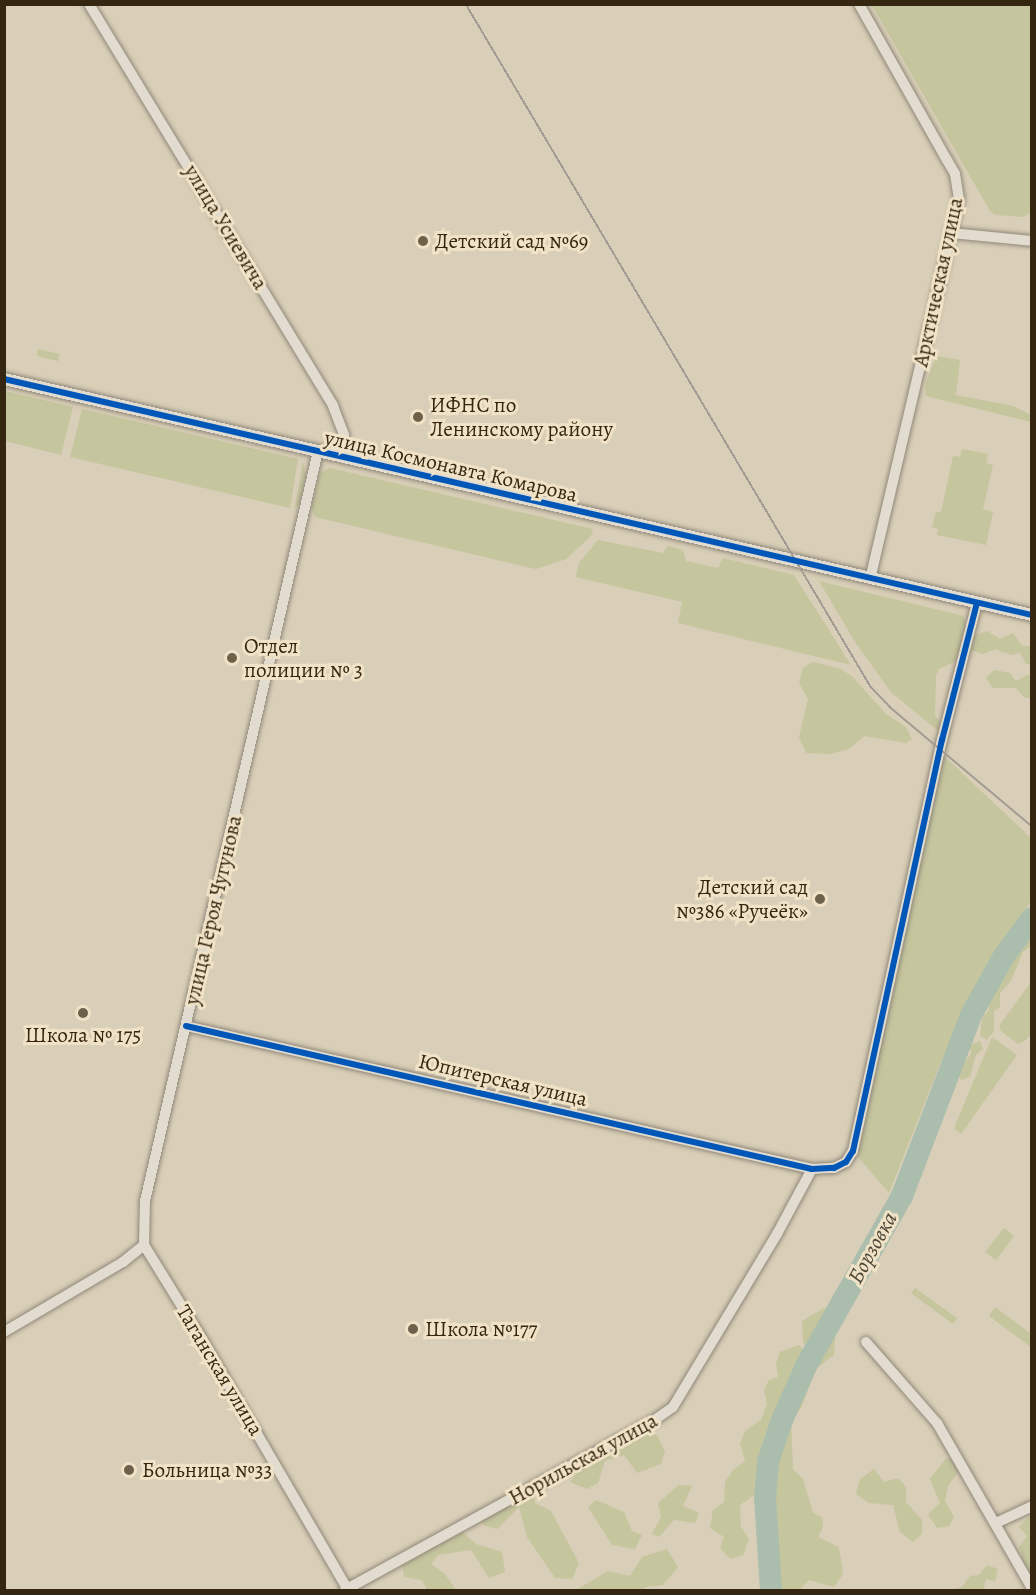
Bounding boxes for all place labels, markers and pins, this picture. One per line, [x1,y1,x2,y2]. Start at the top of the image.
place label: Детский сад №69 [435,228,588,254]
marker: Детский сад №69 [416,234,430,248]
place label: ИФНС по Ленинскому району [430,392,613,442]
marker: ИФНС по Ленинскому району [411,410,425,424]
place label: Отдел полиции № 3 [244,633,363,683]
marker: Отдел полиции № 3 [225,651,239,665]
place label: Детский сад №386 «Ручеёк» [676,874,808,924]
marker: Детский сад №386 «Ручеёк» [813,892,827,906]
marker: Школа № 175 [76,1006,90,1020]
place label: Школа № 175 [25,1022,141,1048]
place label: Школа №177 [425,1316,537,1342]
marker: Школа №177 [406,1322,420,1336]
place label: Больница №33 [142,1457,272,1483]
marker: Больница №33 [120,1461,138,1479]

